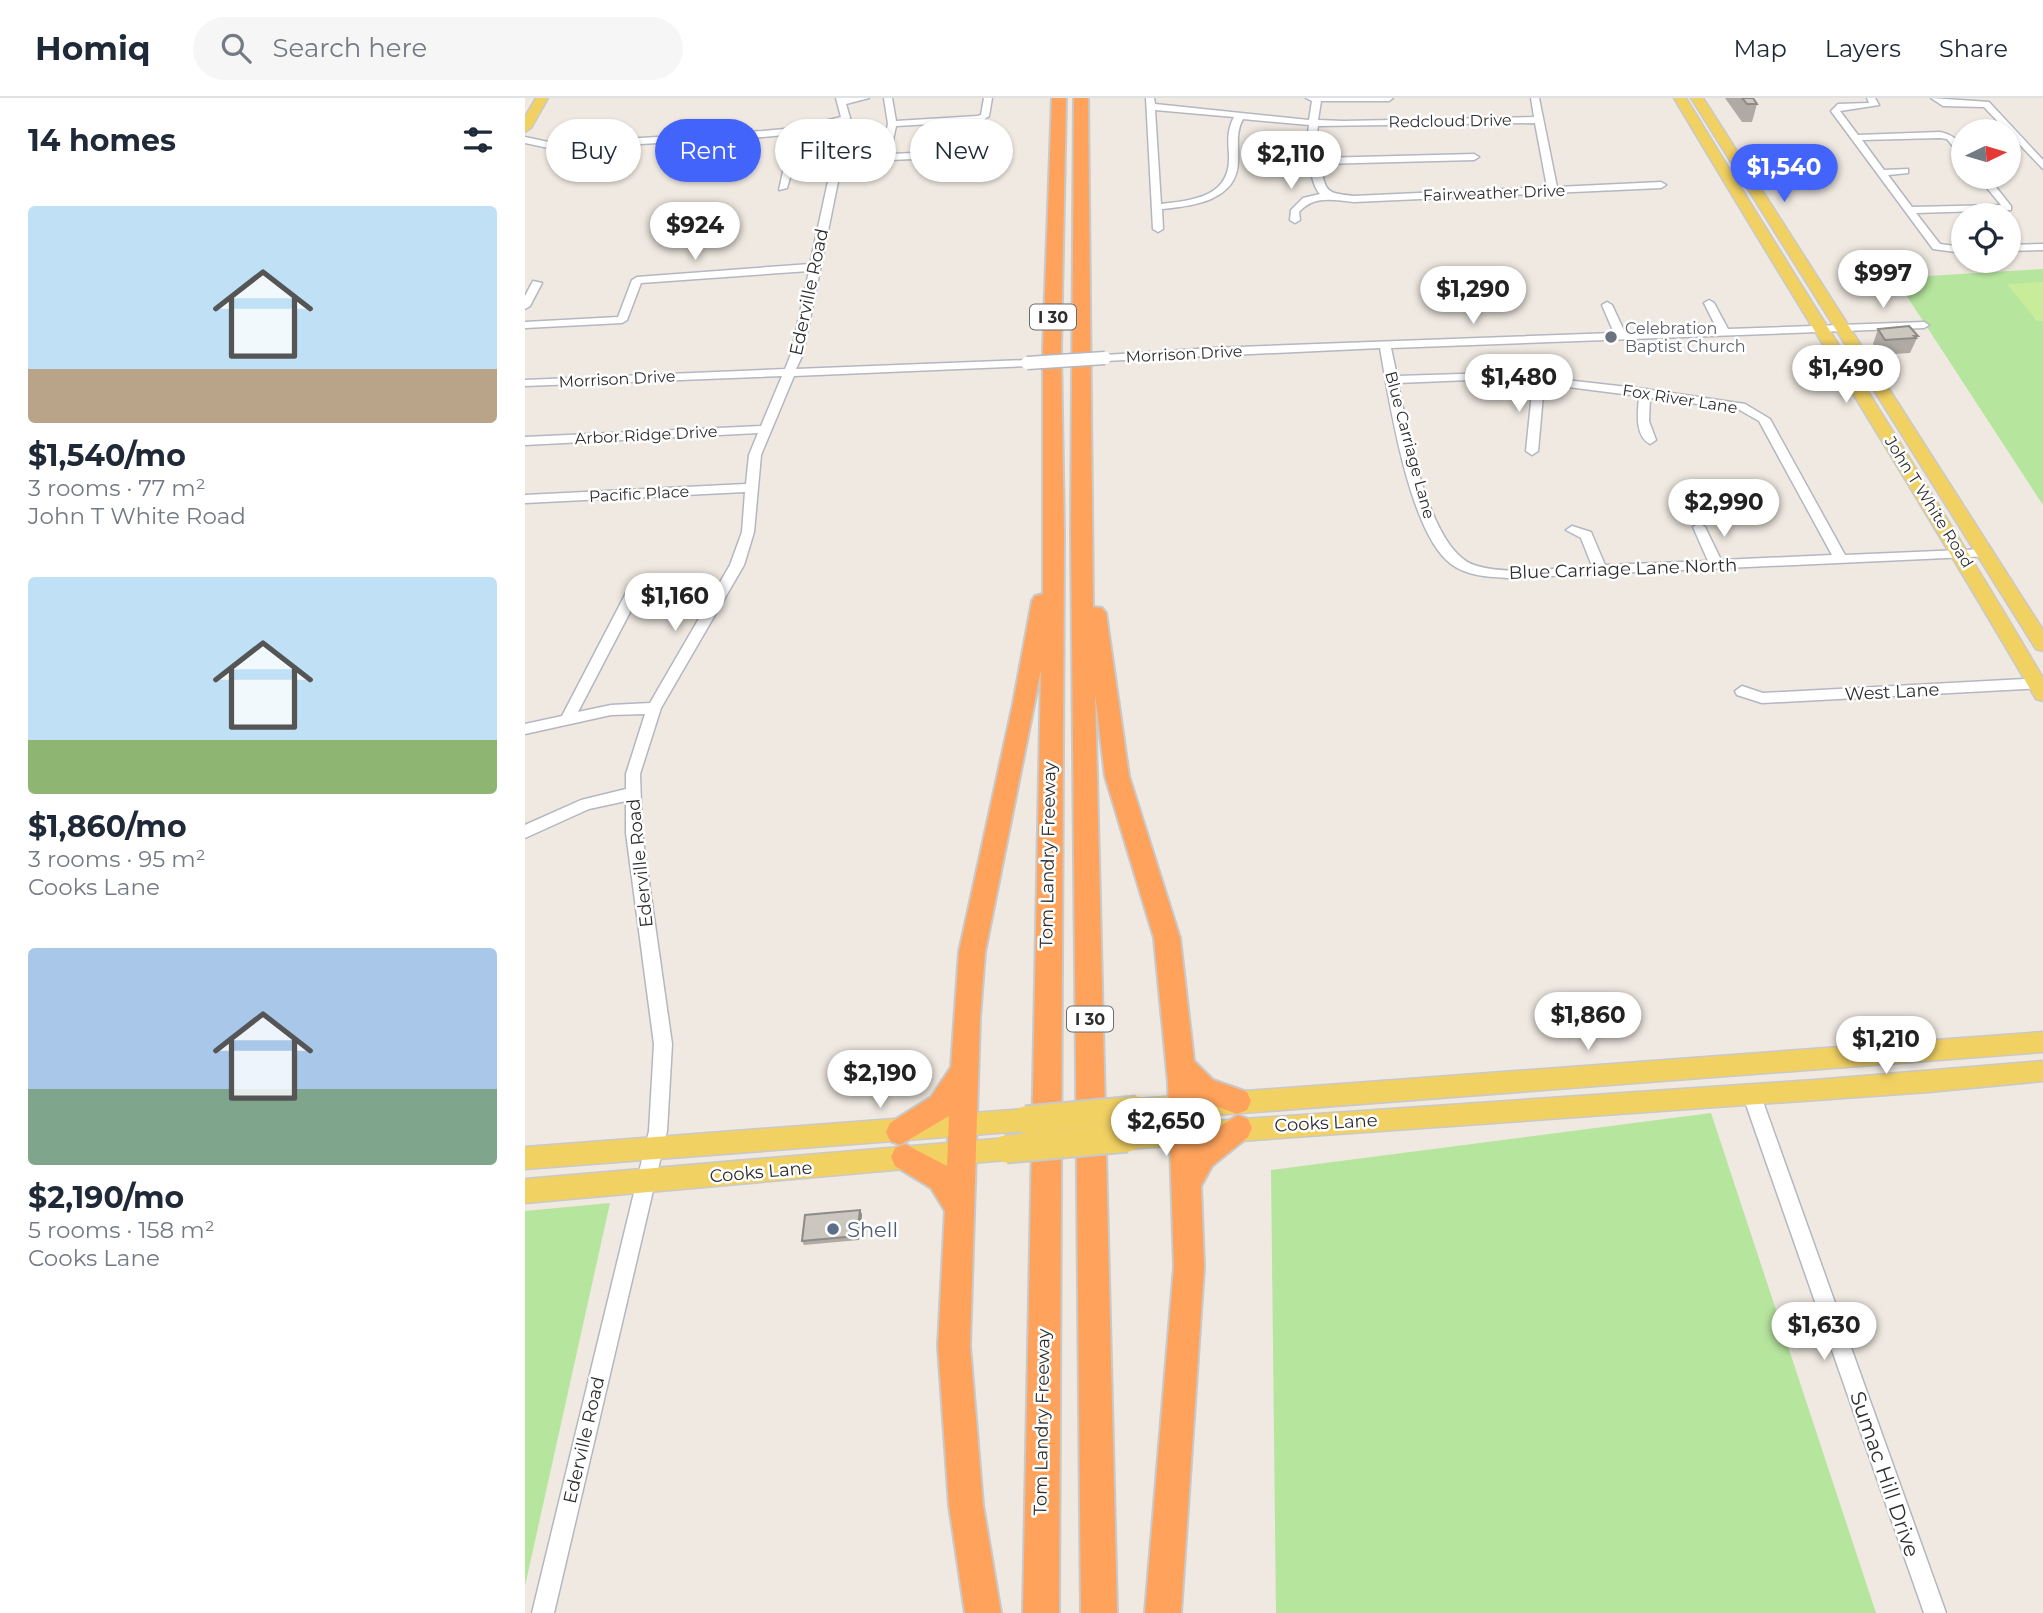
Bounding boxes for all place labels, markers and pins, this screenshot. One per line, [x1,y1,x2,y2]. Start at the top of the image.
pin: $2,110 [1234,132,1348,191]
pin: $1,540 [1727,144,1841,204]
pin: $924 [654,202,736,262]
pin: $997 [1842,250,1924,310]
pin: $1,290 [1416,266,1530,326]
place label: Celebration Baptist Church [1625,319,1745,356]
marker: Celebration Baptist Church [1603,329,1619,345]
pin: $1,490 [1789,345,1903,405]
pin: $1,480 [1462,354,1576,414]
pin: $2,990 [1667,480,1781,539]
pin: $1,160 [618,574,732,633]
pin: $1,860 [1531,992,1645,1052]
pin: $1,210 [1829,1016,1943,1076]
pin: $2,190 [823,1051,937,1110]
pin: $2,650 [1109,1098,1223,1158]
place label: Shell [847,1217,898,1242]
marker: Shell [825,1221,841,1237]
pin: $1,630 [1767,1302,1881,1362]

